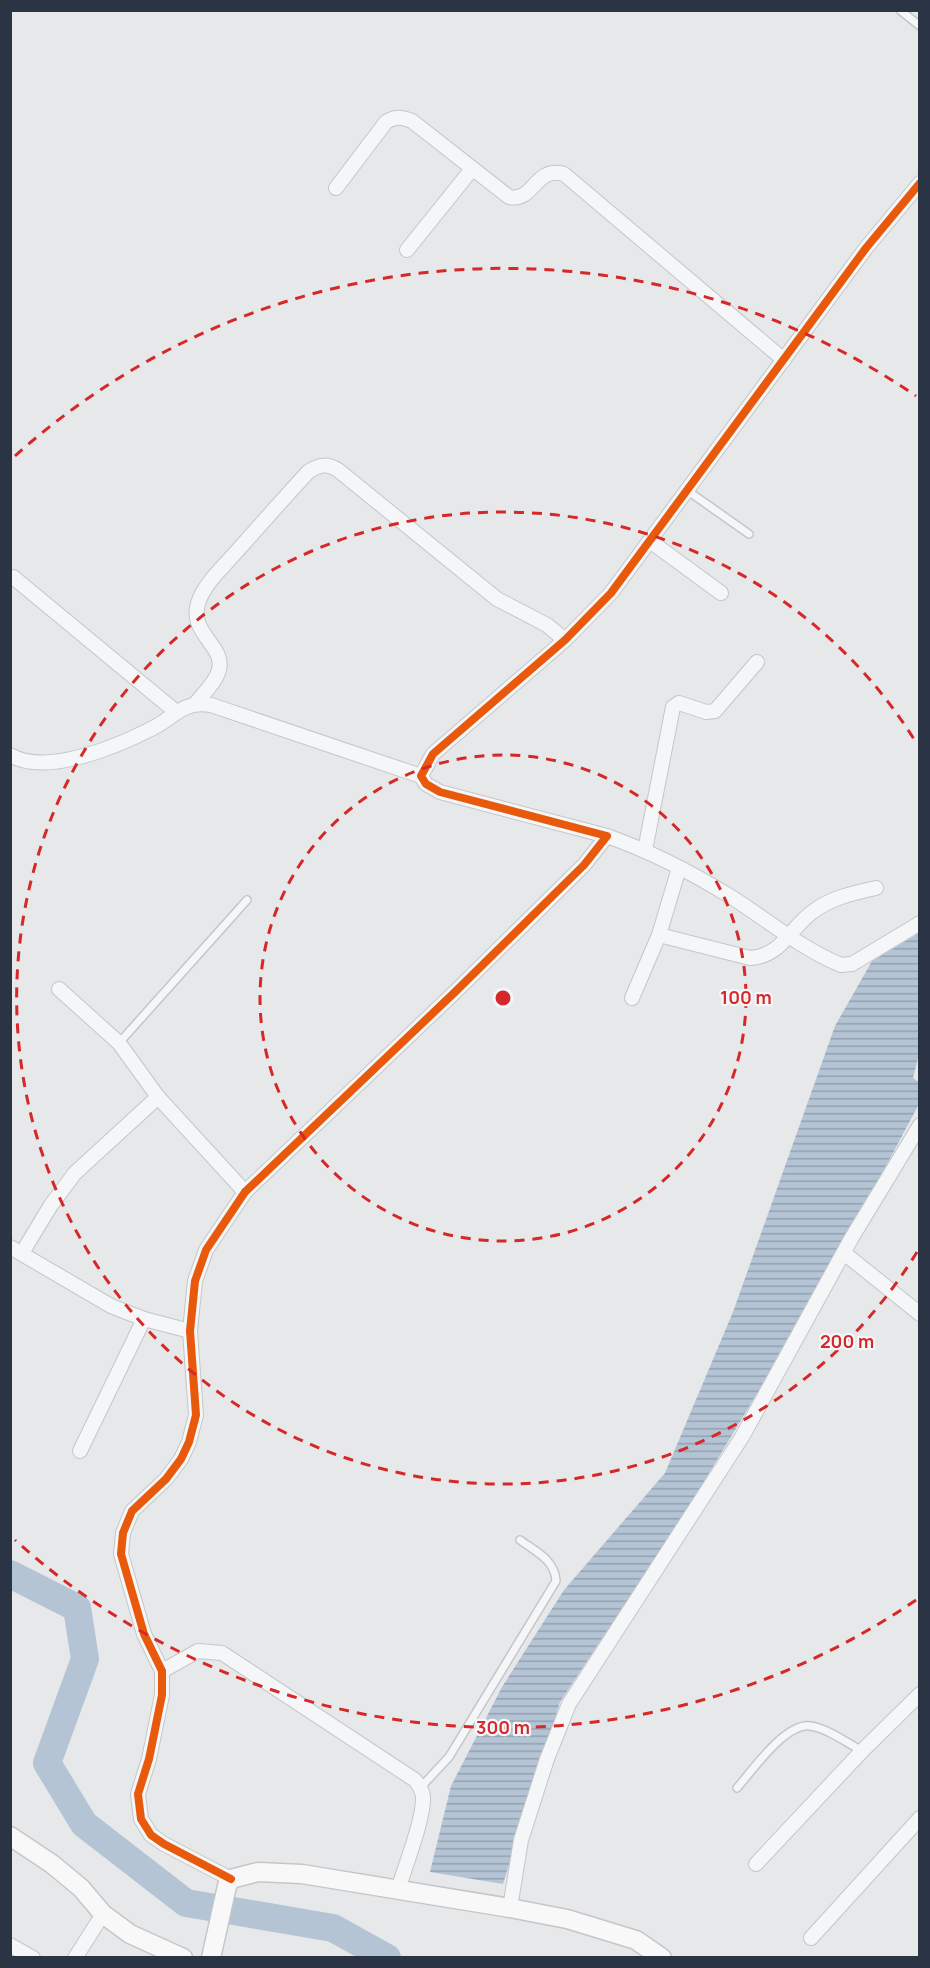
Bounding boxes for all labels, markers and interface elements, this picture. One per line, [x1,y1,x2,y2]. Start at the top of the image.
text: 100 m [720,985,772,1009]
centre of rings [493,988,513,1008]
text: 200 m [820,1329,874,1353]
text: 300 m [476,1715,530,1739]

